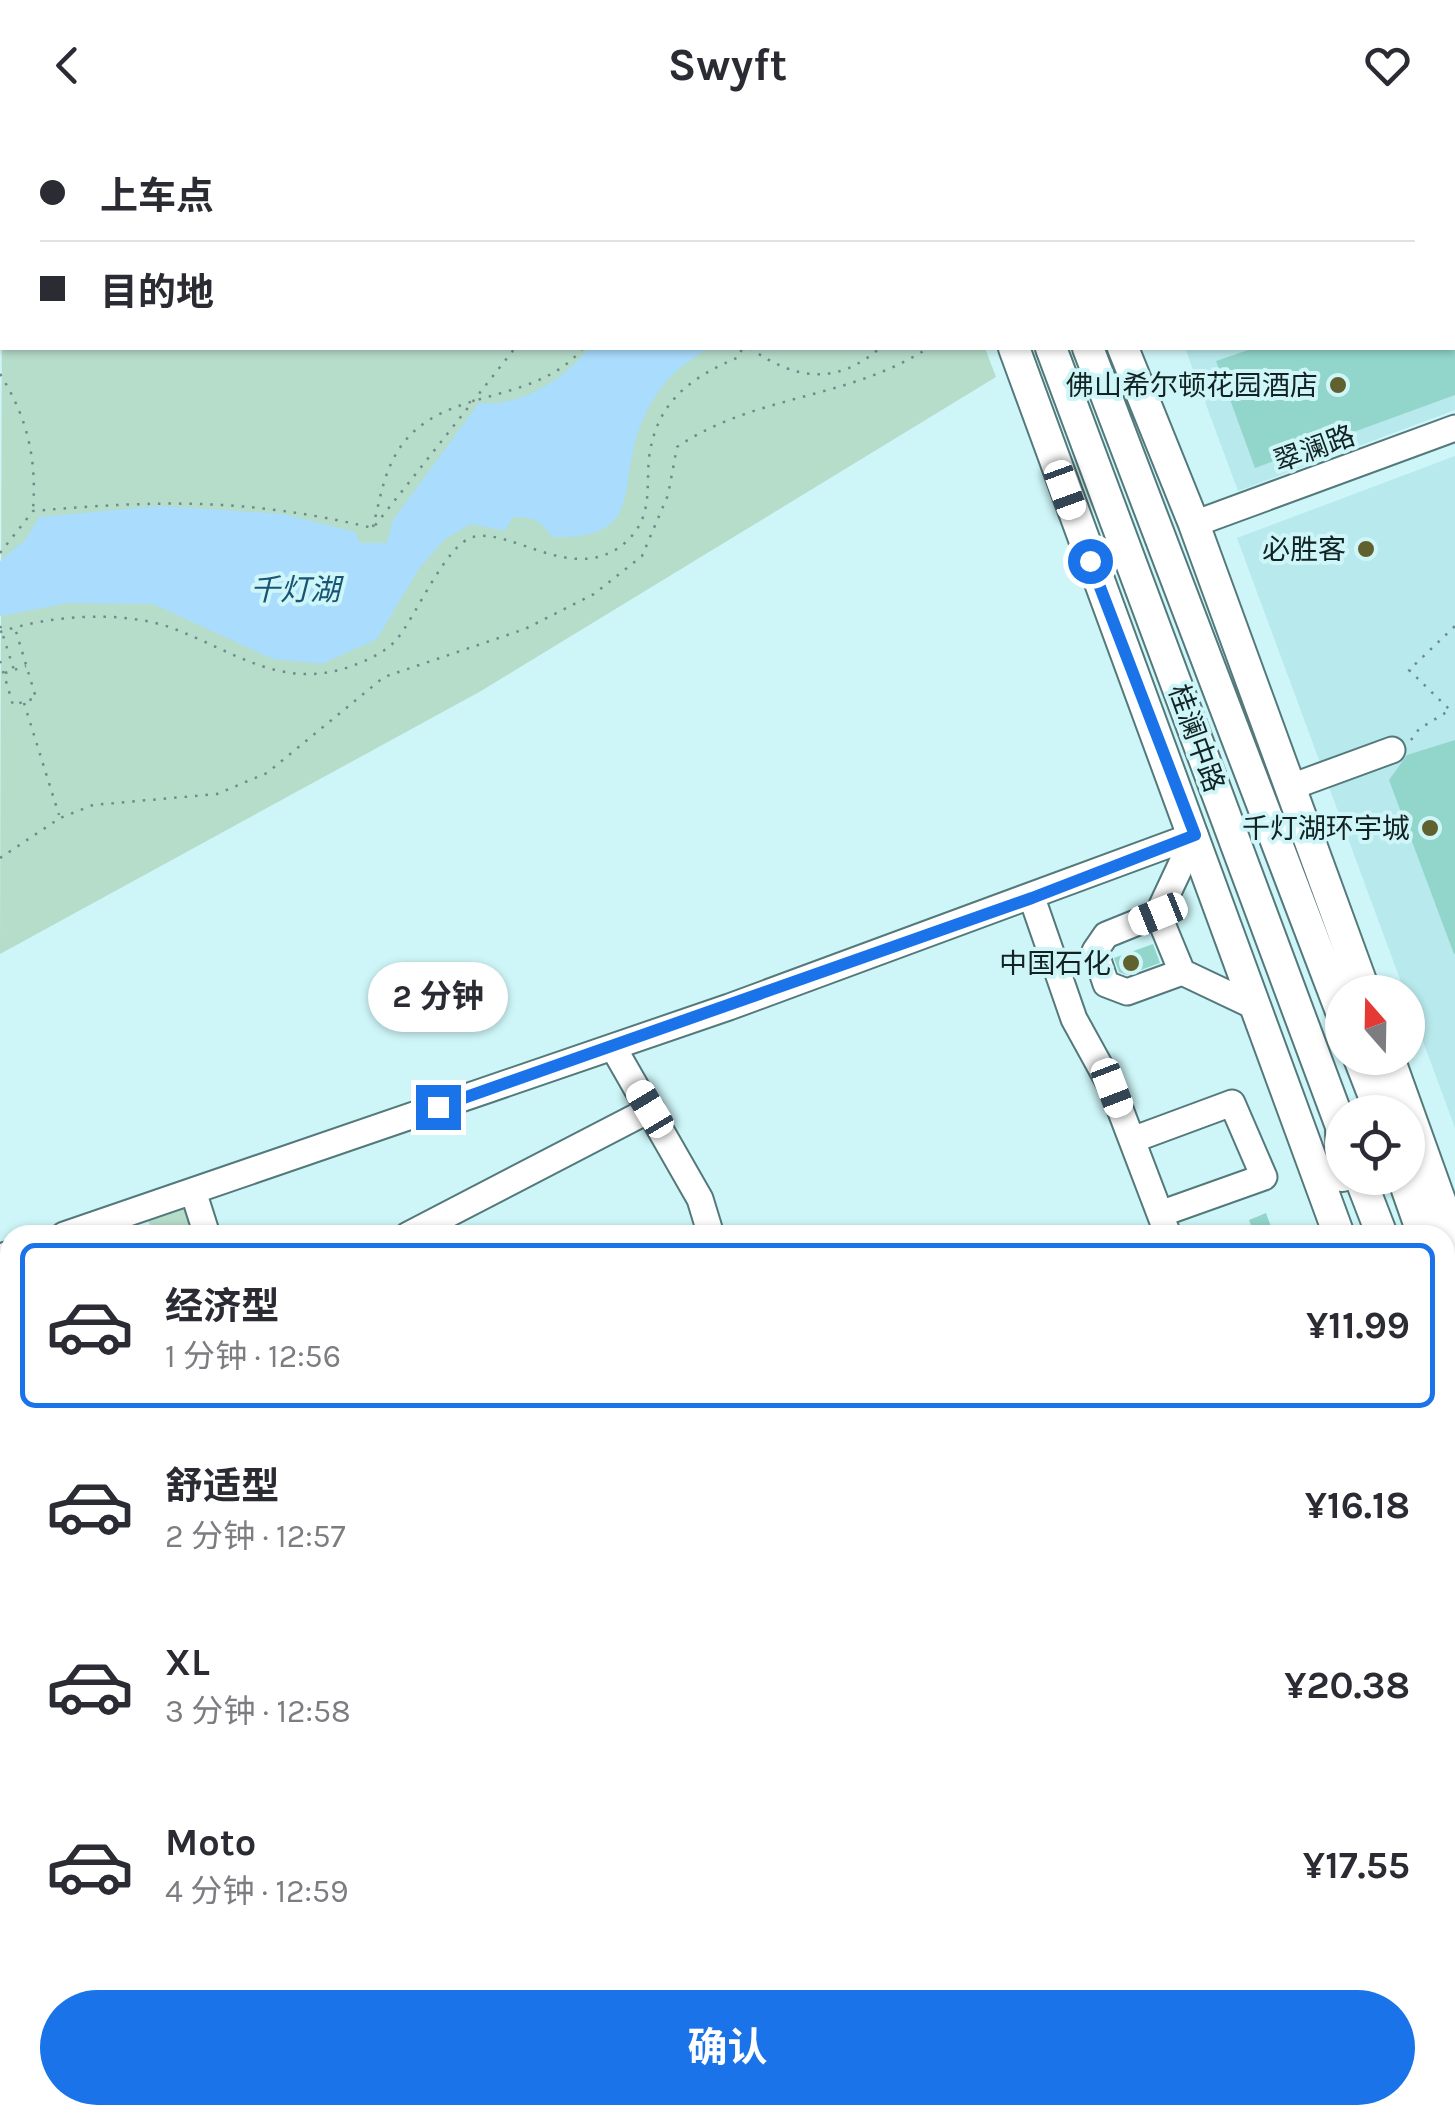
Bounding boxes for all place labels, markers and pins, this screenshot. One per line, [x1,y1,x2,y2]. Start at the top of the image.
place label: 佛山希尔顿花园酒店 [1066,369,1318,402]
marker: 佛山希尔顿花园酒店 [1327,374,1349,396]
place label: 必胜客 [1262,533,1346,566]
marker: 必胜客 [1355,538,1377,560]
place label: 千灯湖环宇城 [1242,812,1410,845]
marker: 千灯湖环宇城 [1419,817,1441,839]
place label: 中国石化 [999,947,1111,980]
marker: 中国石化 [1120,952,1142,974]

